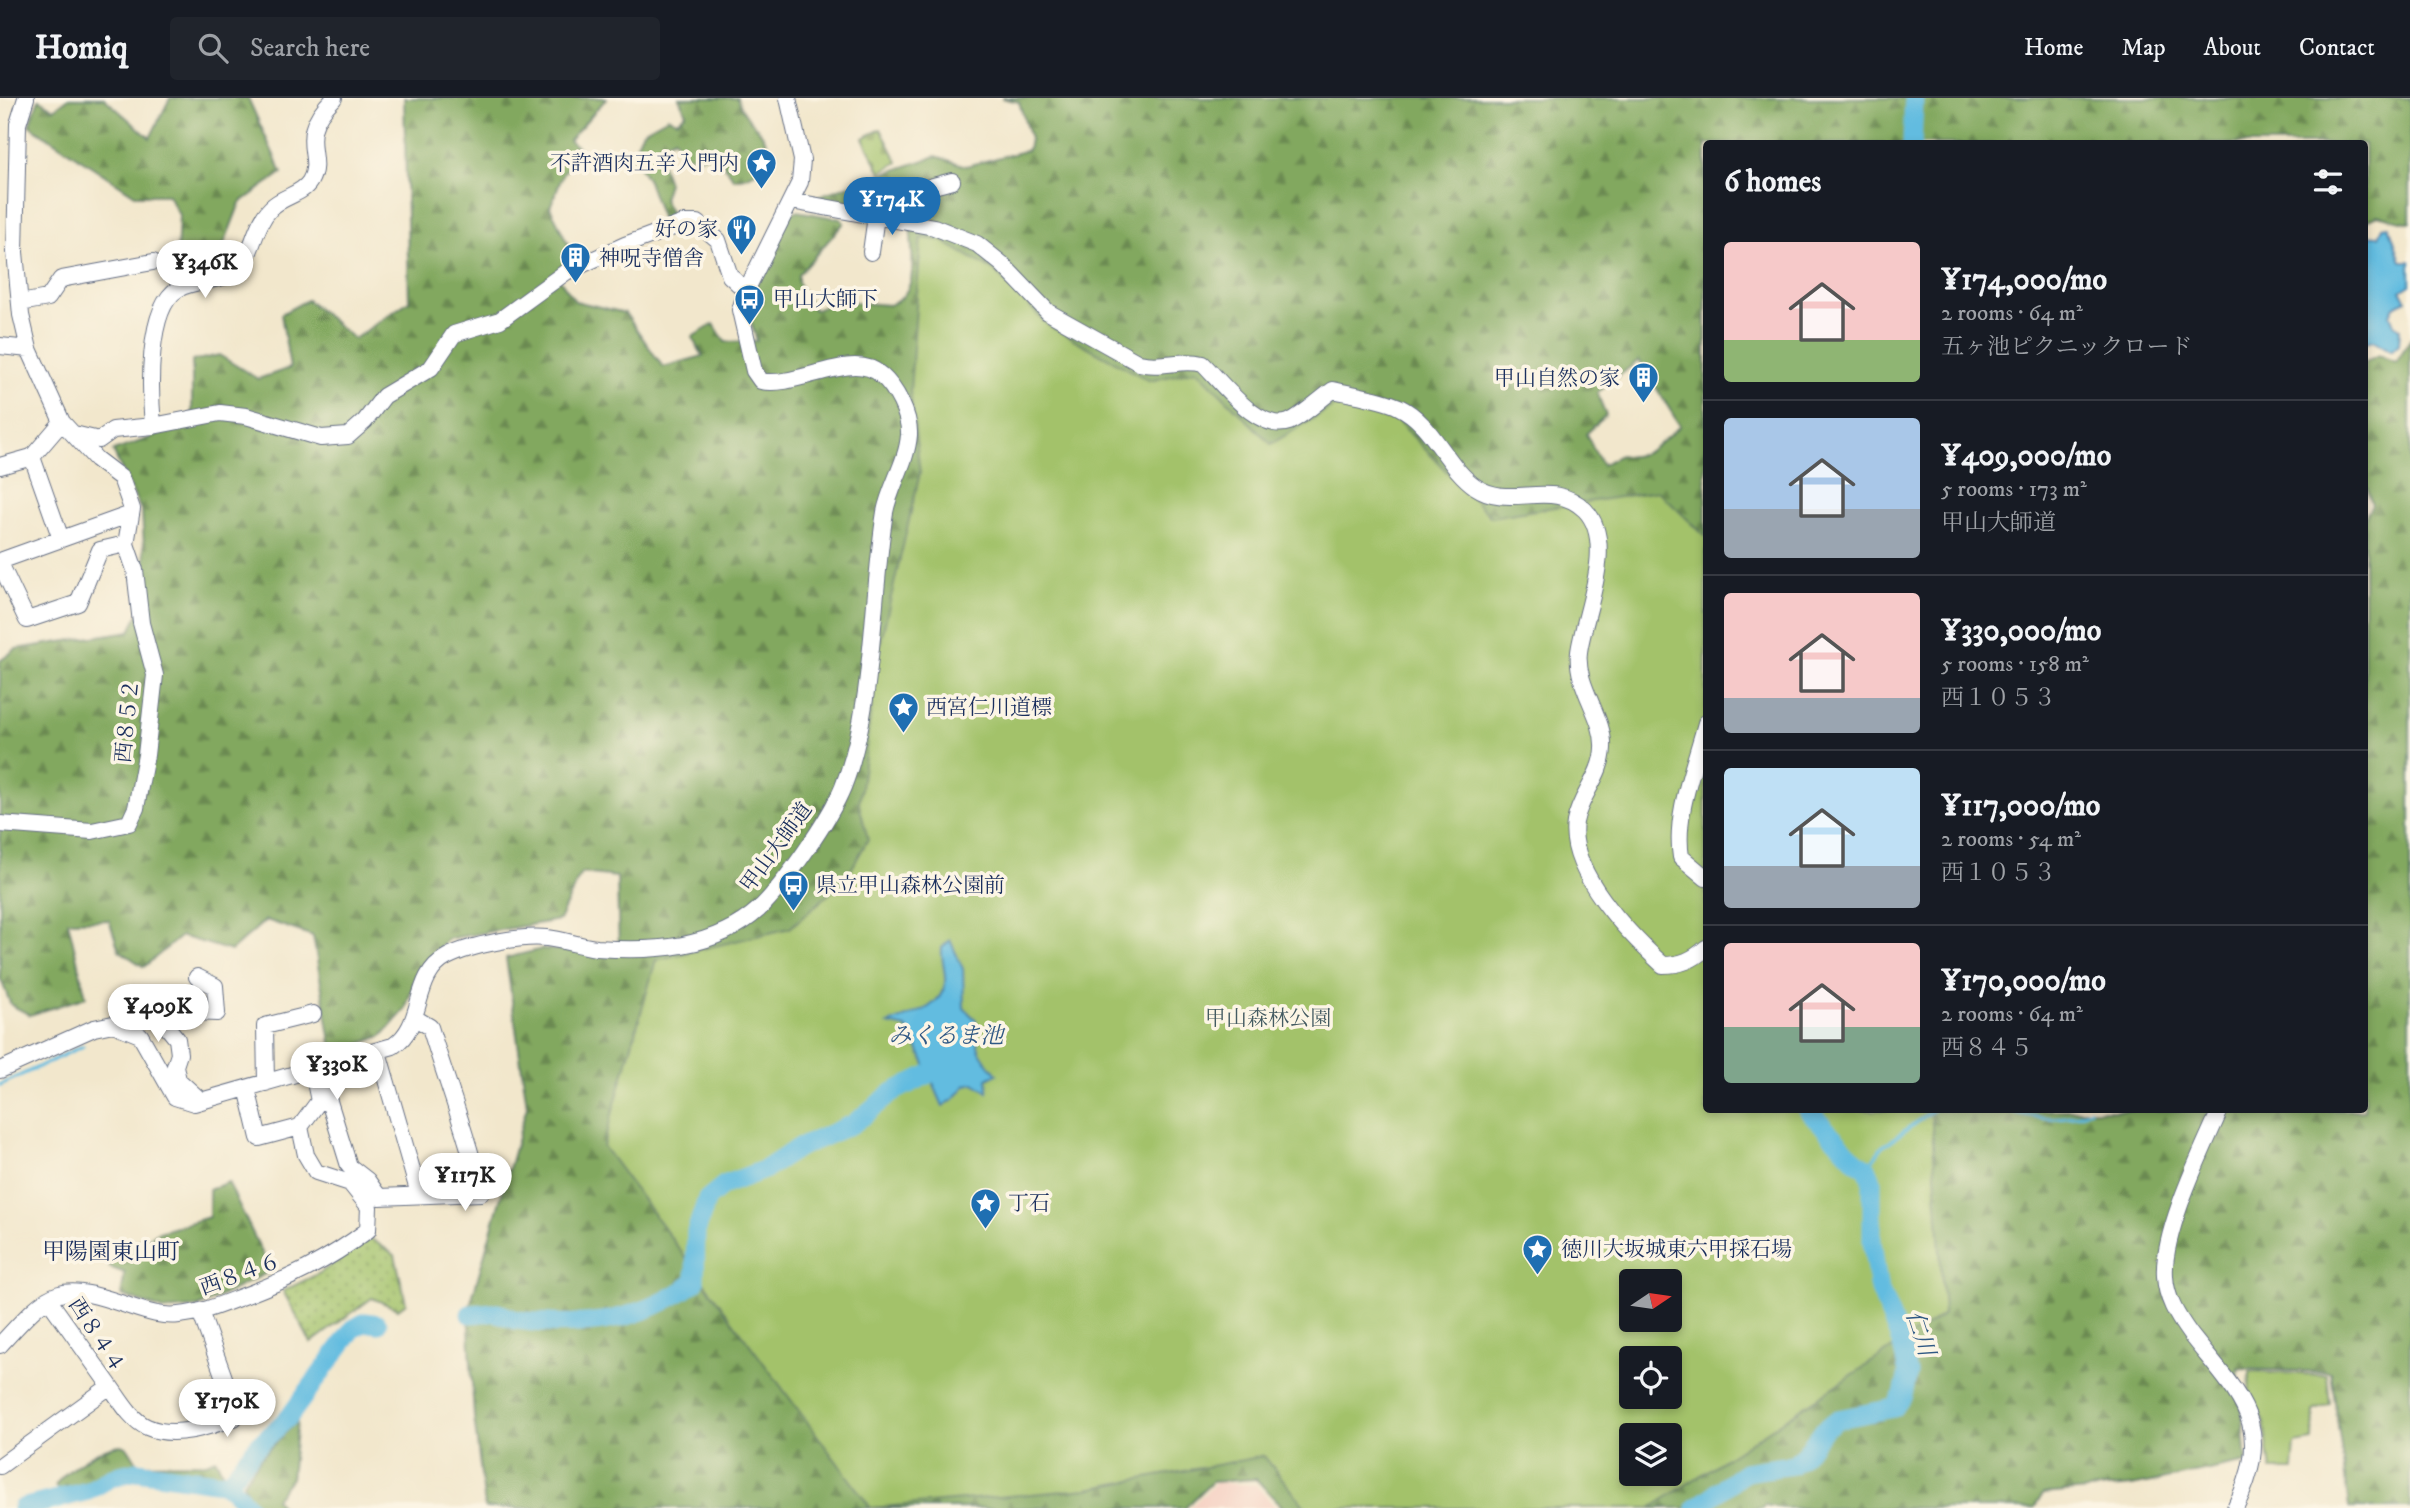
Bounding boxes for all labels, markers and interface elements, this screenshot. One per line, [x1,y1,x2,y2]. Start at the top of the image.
search box [170,17,660,80]
text: Homiq [35,28,128,69]
icon: search [194,29,232,67]
text: Search here [250,32,370,65]
text: Home [2024,33,2083,63]
text: Map [2121,33,2166,63]
text: About [2204,33,2261,63]
text: Contact [2299,33,2375,63]
place icon: 不許酒肉五辛入門内 [745,146,779,190]
place label: 不許酒肉五辛入門内 [550,151,739,177]
icon: filters [2309,163,2347,201]
text: 6 homes [1724,164,1821,201]
pin: ¥174K [843,178,941,237]
text: ¥174K [859,185,925,214]
restaurant icon: 好の家 [724,212,758,256]
place label: 好の家 [655,217,718,243]
pin: ¥346K [156,240,254,300]
building icon: 神呪寺僧舎 [559,241,593,285]
place label: 神呪寺僧舎 [599,246,704,272]
text: ¥346K [172,248,238,277]
text: ¥174,000/mo [1941,262,2107,299]
icon: home [1780,270,1864,354]
bus stop icon: 甲山大師下 [733,282,767,326]
place label: 甲山大師下 [773,287,878,313]
text: 2 rooms · 64 m² [1941,299,2083,328]
text: 五ヶ池ピクニックロード [1941,333,2193,362]
building icon: 甲山自然の家 [1626,361,1660,405]
place label: 甲山自然の家 [1494,366,1620,392]
text: ¥409,000/mo [1941,438,2111,475]
icon: home [1780,446,1864,530]
text: 5 rooms · 173 m² [1941,475,2087,504]
text: 甲山大師道 [1941,509,2056,538]
text: ¥330,000/mo [1941,613,2101,650]
icon: home [1780,621,1864,705]
text: 5 rooms · 158 m² [1941,650,2089,679]
street label: 西８５２ [111,678,145,764]
text: 西１０５３ [1941,684,2056,713]
place icon: 西宮仁川道標 [886,690,920,734]
place label: 西宮仁川道標 [926,695,1052,721]
text: ¥117,000/mo [1941,788,2100,825]
icon: home [1780,796,1864,880]
street label: 甲山大師道 [735,797,818,898]
text: 2 rooms · 54 m² [1941,825,2081,854]
text: 西１０５３ [1941,859,2056,888]
bus stop icon: 県立甲山森林公園前 [776,868,810,912]
place label: 県立甲山森林公園前 [816,873,1005,899]
text: ¥170,000/mo [1941,963,2106,1000]
icon: home [1780,971,1864,1055]
pin: ¥409K [109,984,207,1044]
text: ¥409K [124,992,192,1021]
text: 2 rooms · 64 m² [1941,1000,2083,1029]
park label: 甲山森林公園 [1205,1006,1331,1032]
water label: みくるま池 [889,1022,1007,1051]
text: 西８４５ [1941,1034,2033,1063]
pin: ¥330K [288,1042,386,1102]
text: ¥330K [306,1050,368,1079]
pin: ¥117K [416,1154,514,1213]
text: ¥117K [435,1161,495,1190]
place icon: 丁石 [968,1186,1002,1230]
place label: 丁石 [1008,1191,1050,1217]
place icon: 徳川大坂城東六甲採石場 [1521,1232,1555,1276]
place label: 徳川大坂城東六甲採石場 [1561,1237,1792,1263]
district label: 甲陽園東山町 [42,1238,180,1267]
street label: 西８４６ [196,1248,284,1302]
north arrow [1619,1269,1682,1332]
map controls [1619,1269,1682,1486]
street label: 西８４４ [62,1293,130,1378]
water label: 仁川 [1899,1307,1941,1363]
button: locate [1619,1346,1682,1409]
pin: ¥170K [178,1380,276,1439]
text: ¥170K [195,1387,259,1416]
button: layers [1619,1423,1682,1486]

